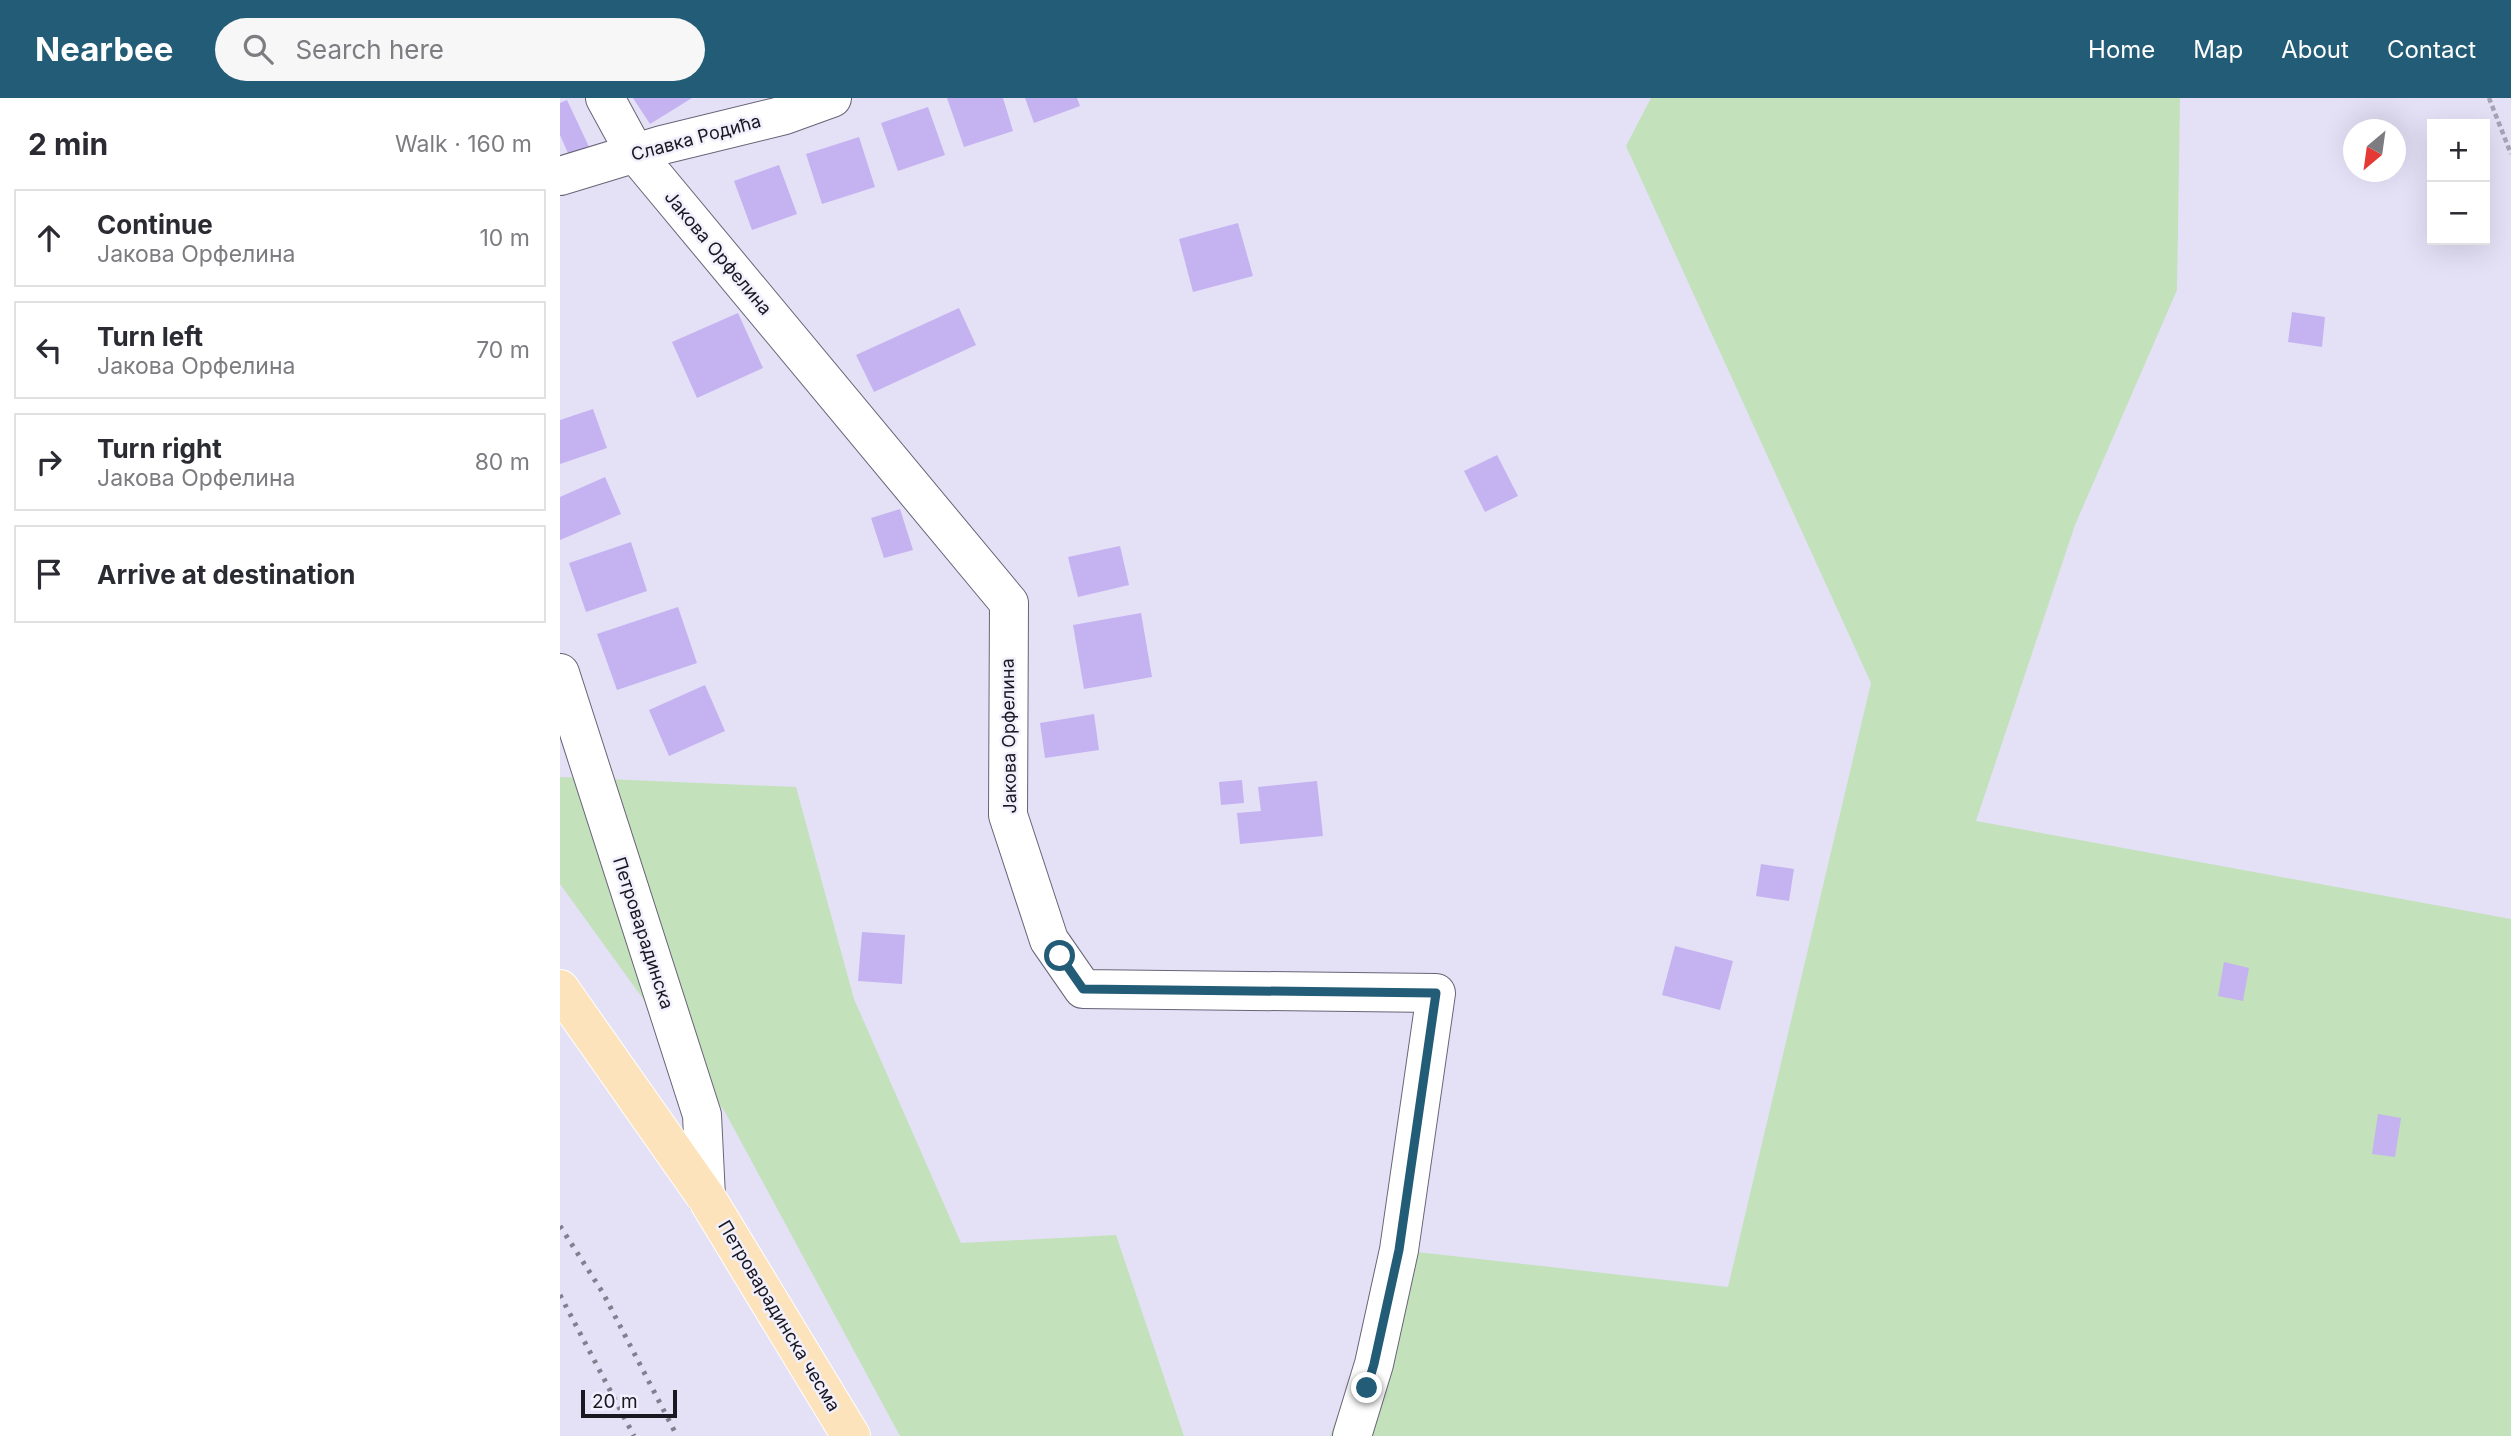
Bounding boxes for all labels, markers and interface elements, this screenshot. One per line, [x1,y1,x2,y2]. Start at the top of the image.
search box [215,18,705,81]
text: Nearbee [35,29,173,69]
icon: search [239,30,277,68]
text: Search here [295,34,444,65]
text: Home [2088,35,2155,64]
text: Map [2193,35,2243,64]
text: About [2281,35,2349,64]
text: Contact [2387,35,2476,64]
street label: Славка Родића [629,110,763,165]
north arrow [2343,119,2406,182]
map controls [2427,119,2490,245]
button: + [2427,119,2490,182]
text: 2 min [28,126,108,162]
text: Walk · 160 m [395,130,532,158]
button: − [2427,182,2490,245]
street label: Јакова Орфелина [660,186,776,319]
text: Continue [97,209,213,240]
icon: ahead [30,219,68,257]
text: 10 m [480,224,530,252]
text: Јакова Орфелина [97,240,295,268]
text: Turn left [97,321,203,352]
icon: left [30,331,68,369]
text: 70 m [476,336,530,364]
text: Јакова Орфелина [97,352,295,380]
text: Turn right [97,433,222,464]
icon: right [30,443,68,481]
text: 80 m [475,448,530,476]
text: Јакова Орфелина [97,464,295,492]
icon: arrive [30,555,68,593]
text: Arrive at destination [97,559,356,590]
street label: Јакова Орфелина [997,658,1020,814]
street label: Петроварадинска [609,854,678,1012]
route start [1044,940,1075,971]
street label: Петроварадинска чесма [714,1217,845,1415]
route end [1351,1372,1382,1403]
scale bar [581,1387,677,1419]
text: 20 m [592,1390,638,1413]

